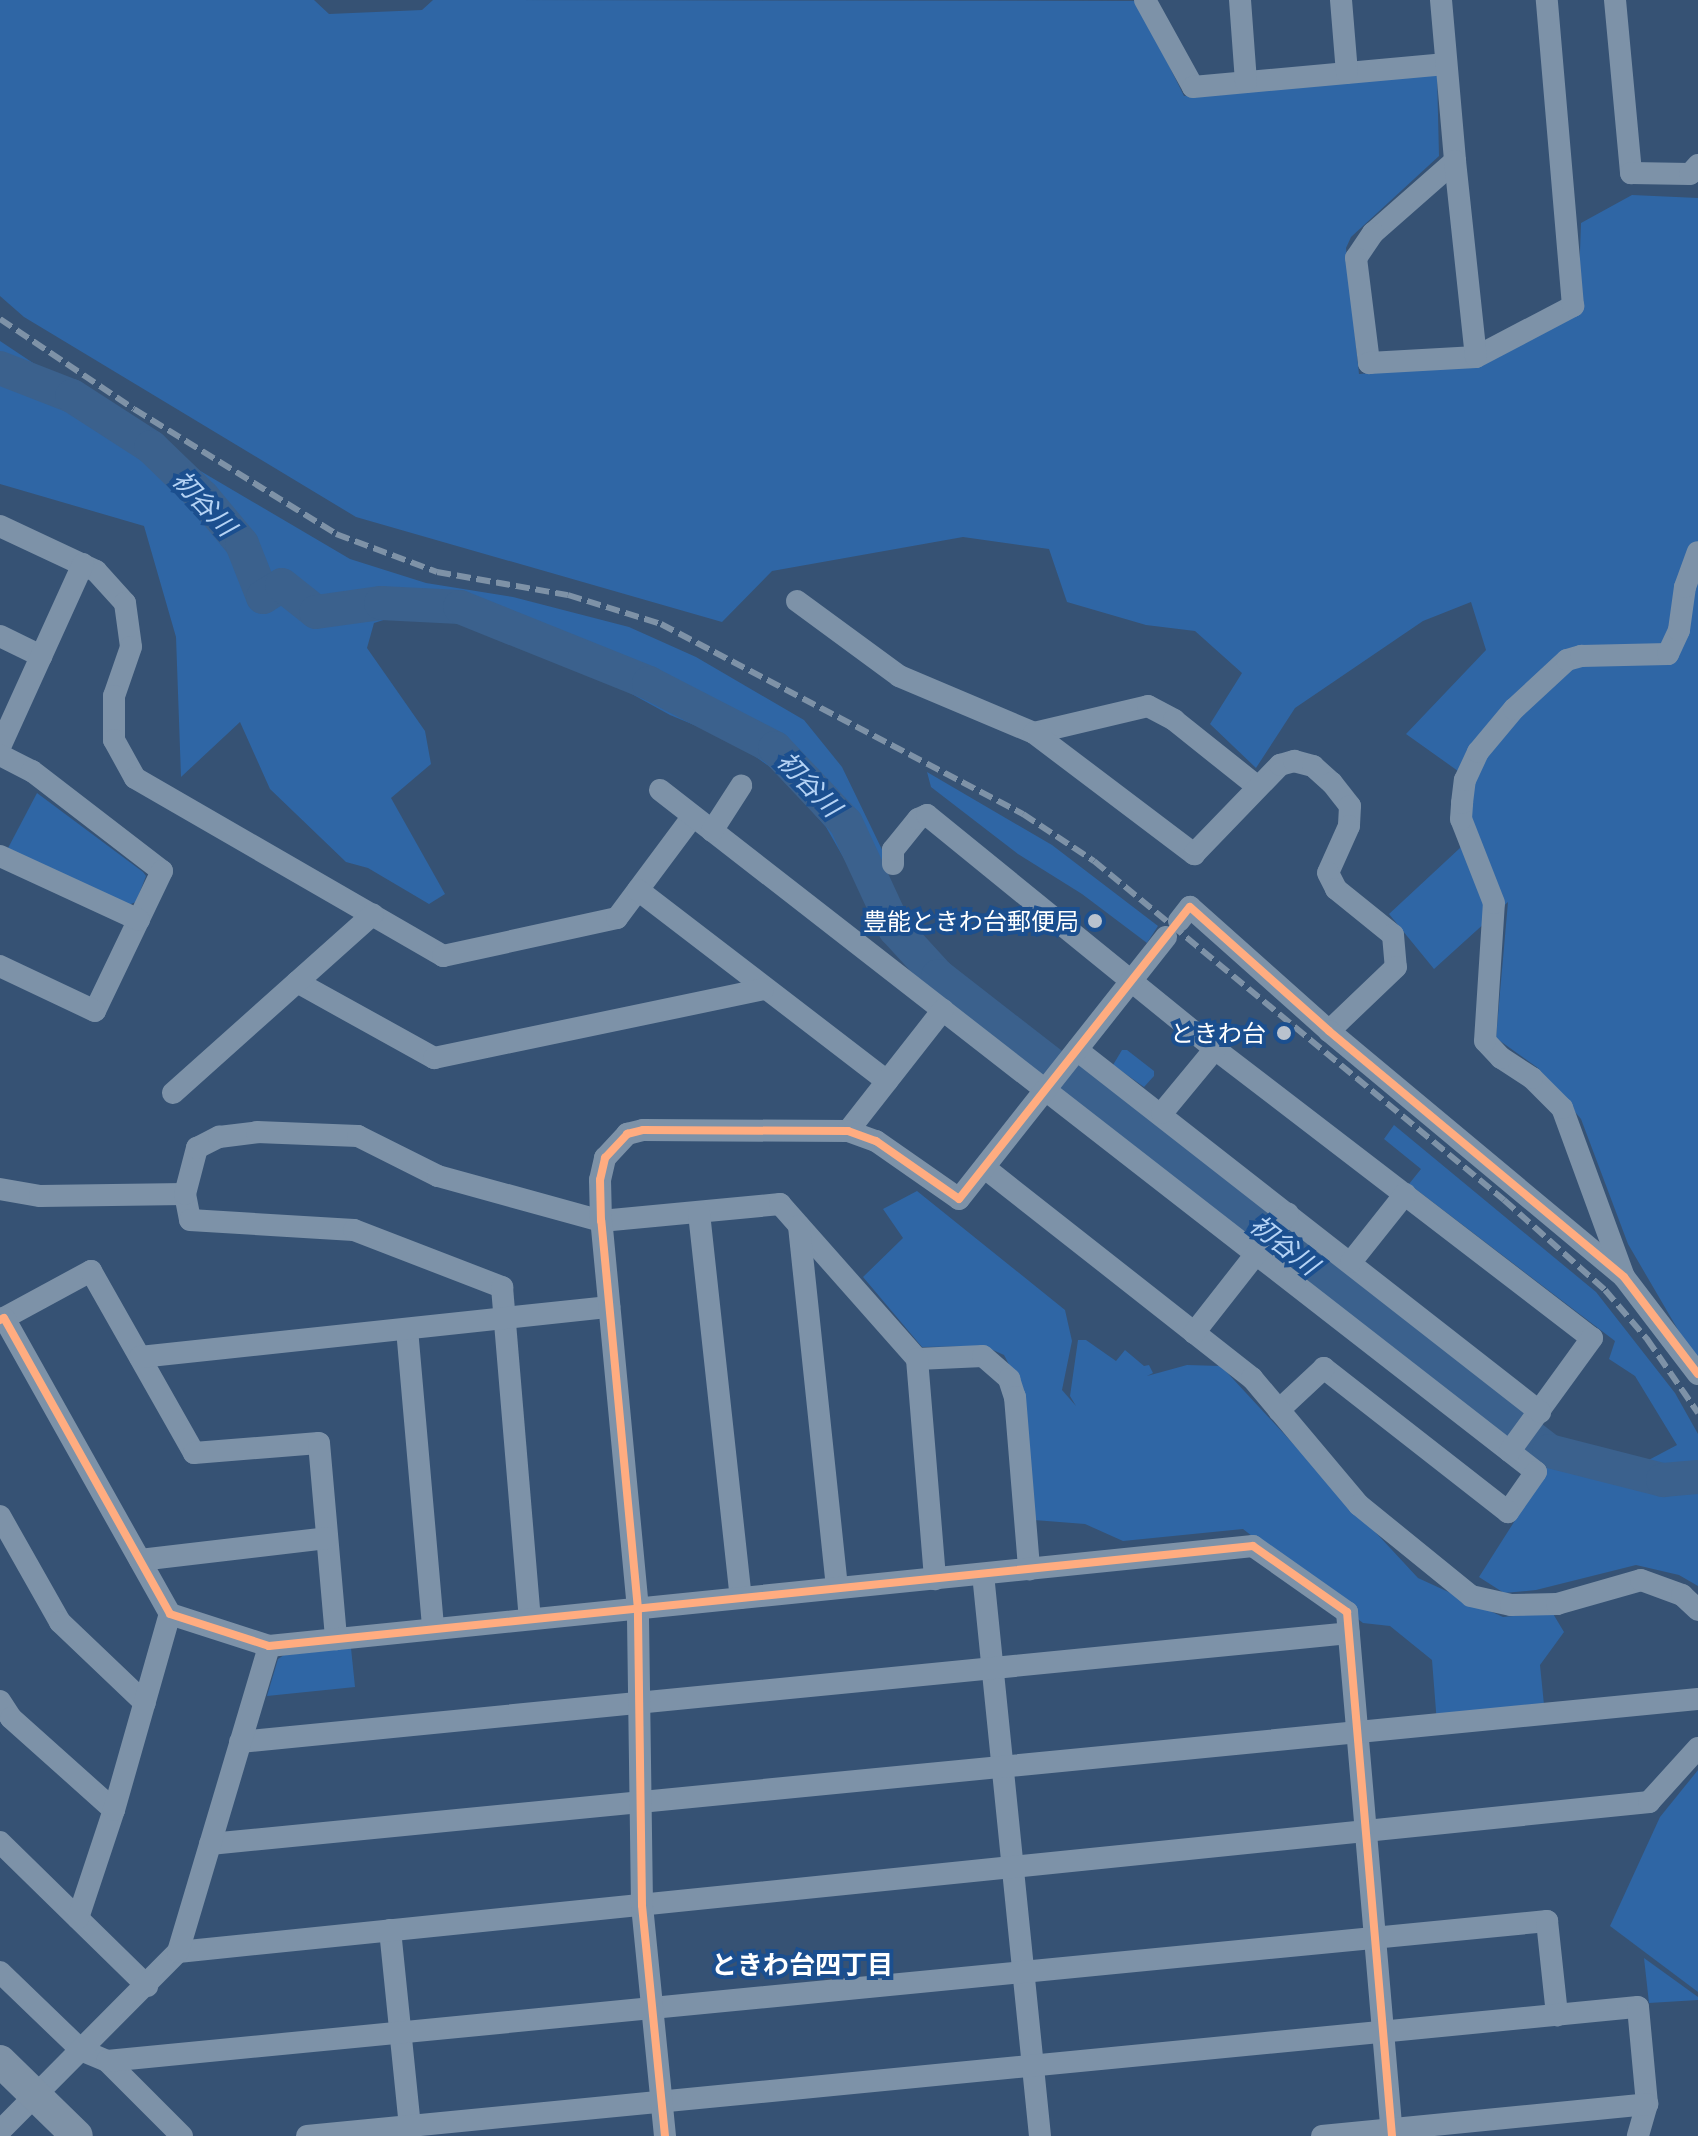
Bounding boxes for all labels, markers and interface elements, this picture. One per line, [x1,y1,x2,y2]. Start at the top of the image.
water label: 初谷川 [166,464,242,542]
water label: 初谷川 [771,745,847,823]
place label: 豊能ときわ台郵便局 [863,907,1079,935]
marker: 豊能ときわ台郵便局 [1086,912,1104,930]
place label: ときわ台 [1170,1019,1266,1047]
marker: ときわ台 [1273,1022,1295,1044]
water label: 初谷川 [1244,1209,1324,1281]
district label: ときわ台四丁目 [711,1949,893,1981]

